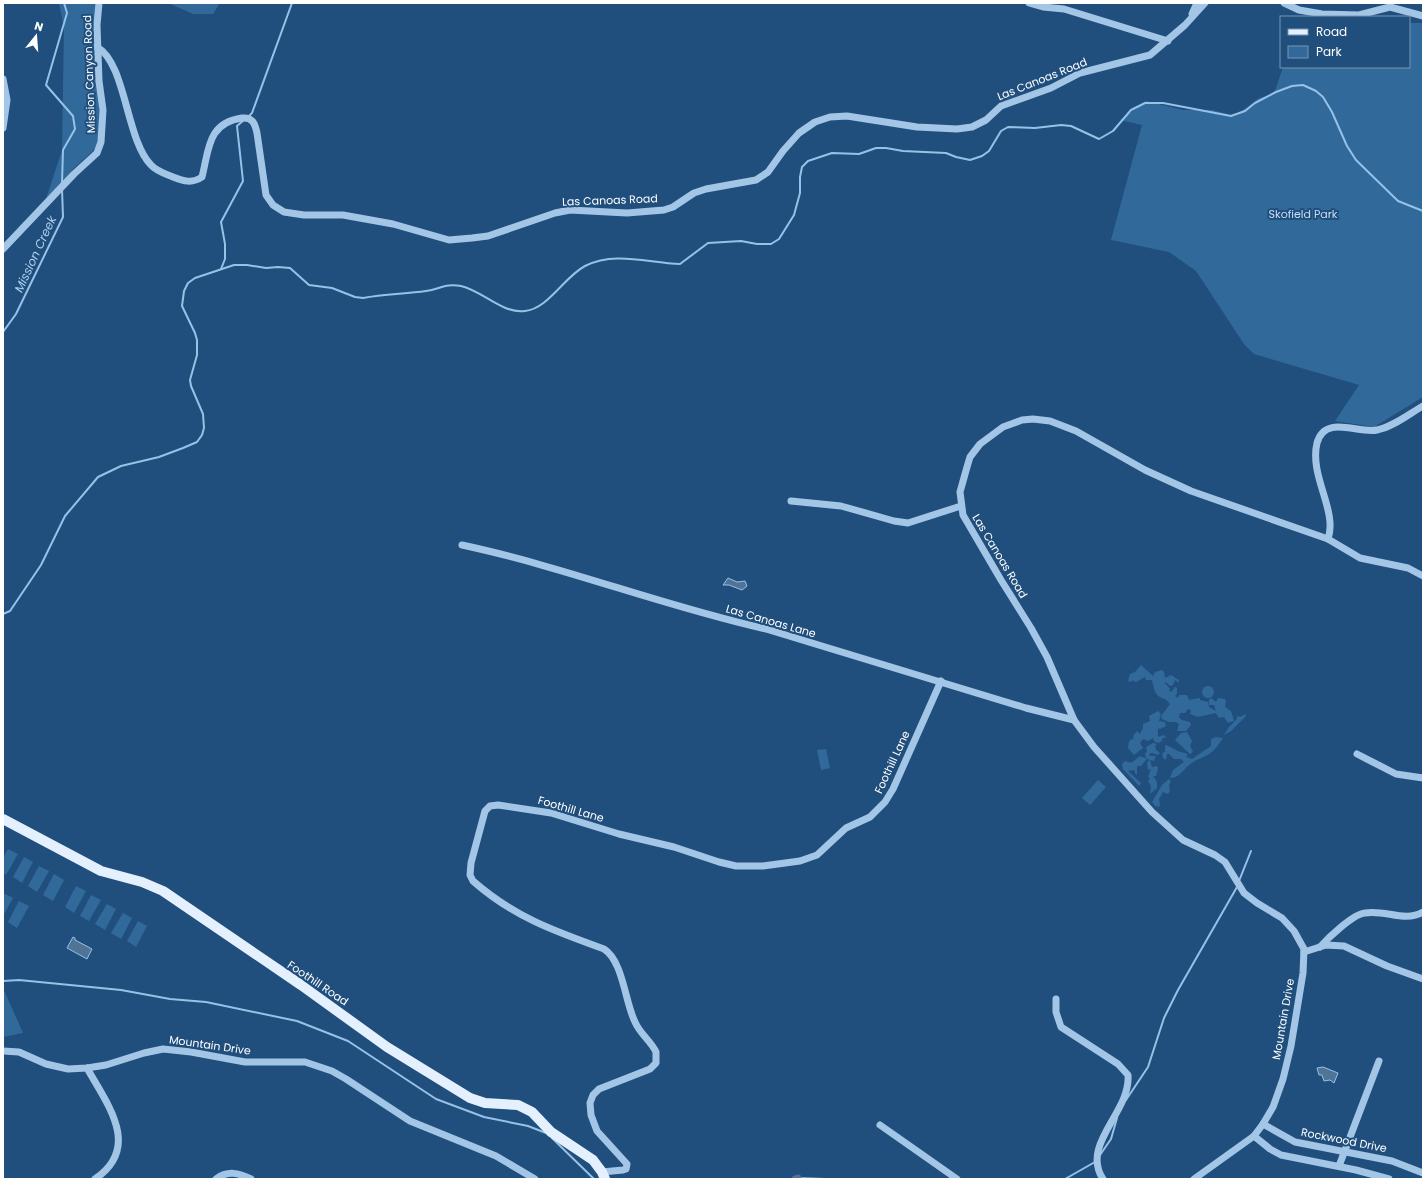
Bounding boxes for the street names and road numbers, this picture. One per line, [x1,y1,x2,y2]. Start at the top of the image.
street label: Mission Canyon Road [79,15,99,133]
street label: Las Canoas Road [995,54,1089,104]
street label: Las Canoas Road [562,190,658,210]
street label: Las Canoas Road [969,511,1031,601]
street label: Las Canoas Lane [724,600,818,642]
street label: Foothill Lane [870,728,914,796]
street label: Foothill Lane [536,792,606,826]
street label: Foothill Road [284,957,352,1009]
street label: Mountain Drive [1268,977,1298,1061]
street label: Mountain Drive [168,1031,252,1059]
street label: Rockwood Drive [1300,1124,1388,1156]

